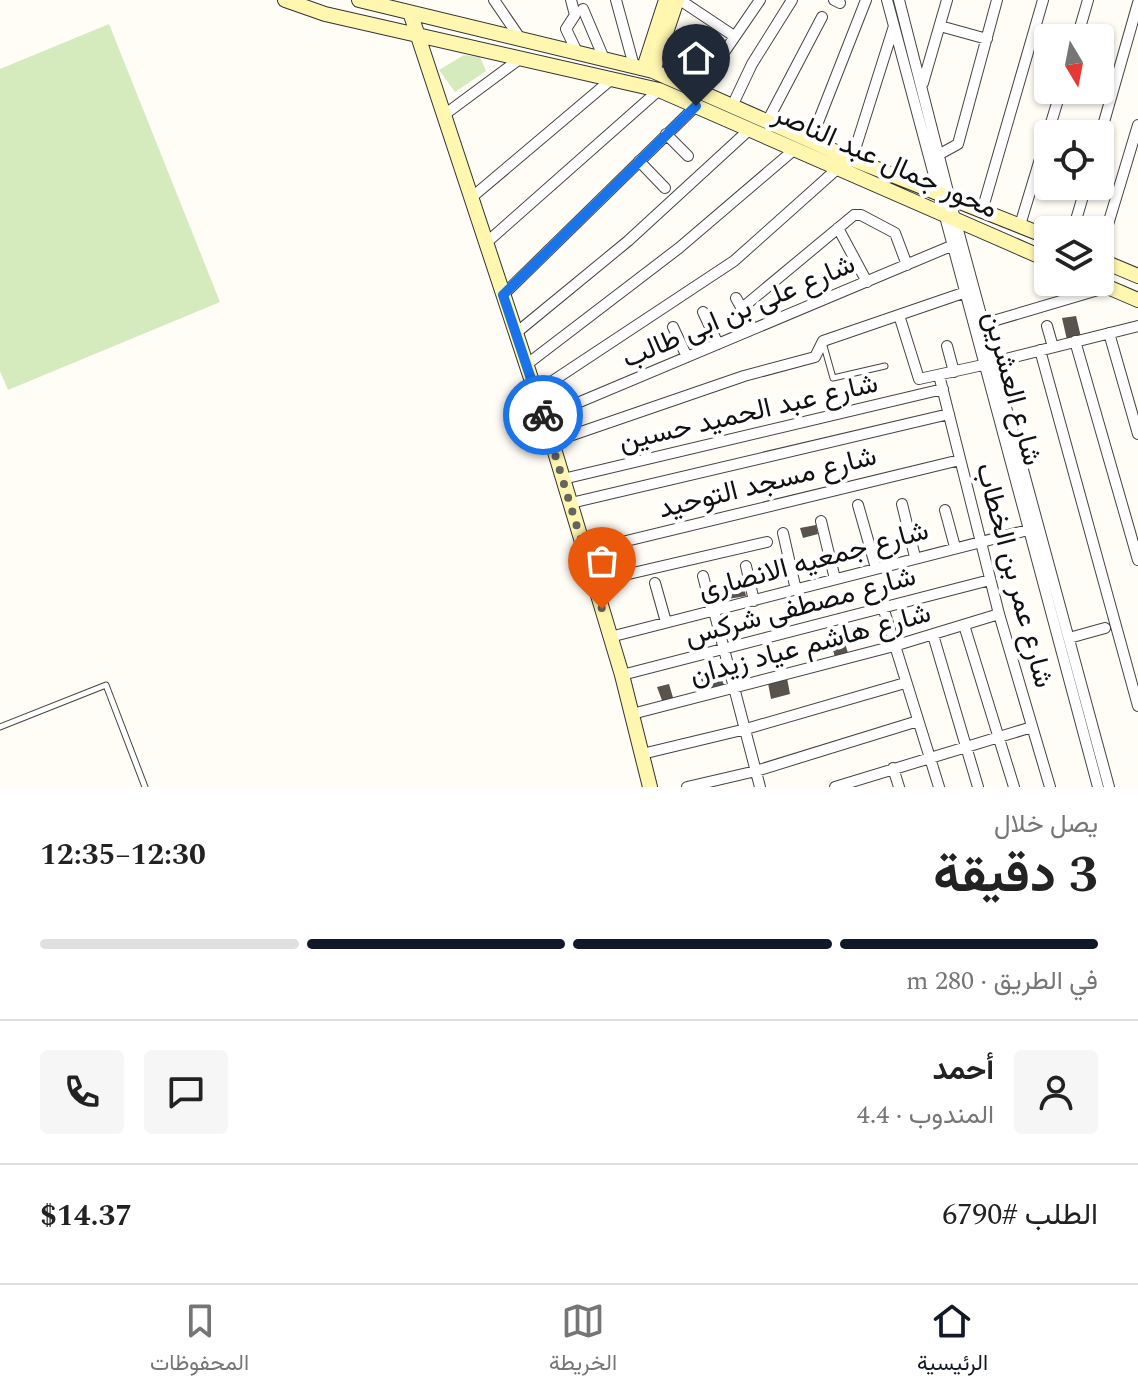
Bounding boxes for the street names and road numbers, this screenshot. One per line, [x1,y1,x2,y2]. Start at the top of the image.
street label: محور جمال عبد الناصر [765,92,1005,230]
street label: شارع على بن ابى طالب [615,243,862,380]
street label: شارع العشرين [971,306,1054,470]
street label: شارع عبد الحميد حسين [614,362,882,463]
street label: شارع مسجد التوحيد [654,435,881,530]
street label: شارع عمر بن الخطاب [964,458,1065,693]
street label: شارع جمعيه الانصارى [693,509,933,612]
street label: شارع مصطفى شركس [680,555,921,658]
street label: شارع هاشم عياد زيدان [685,592,936,697]

